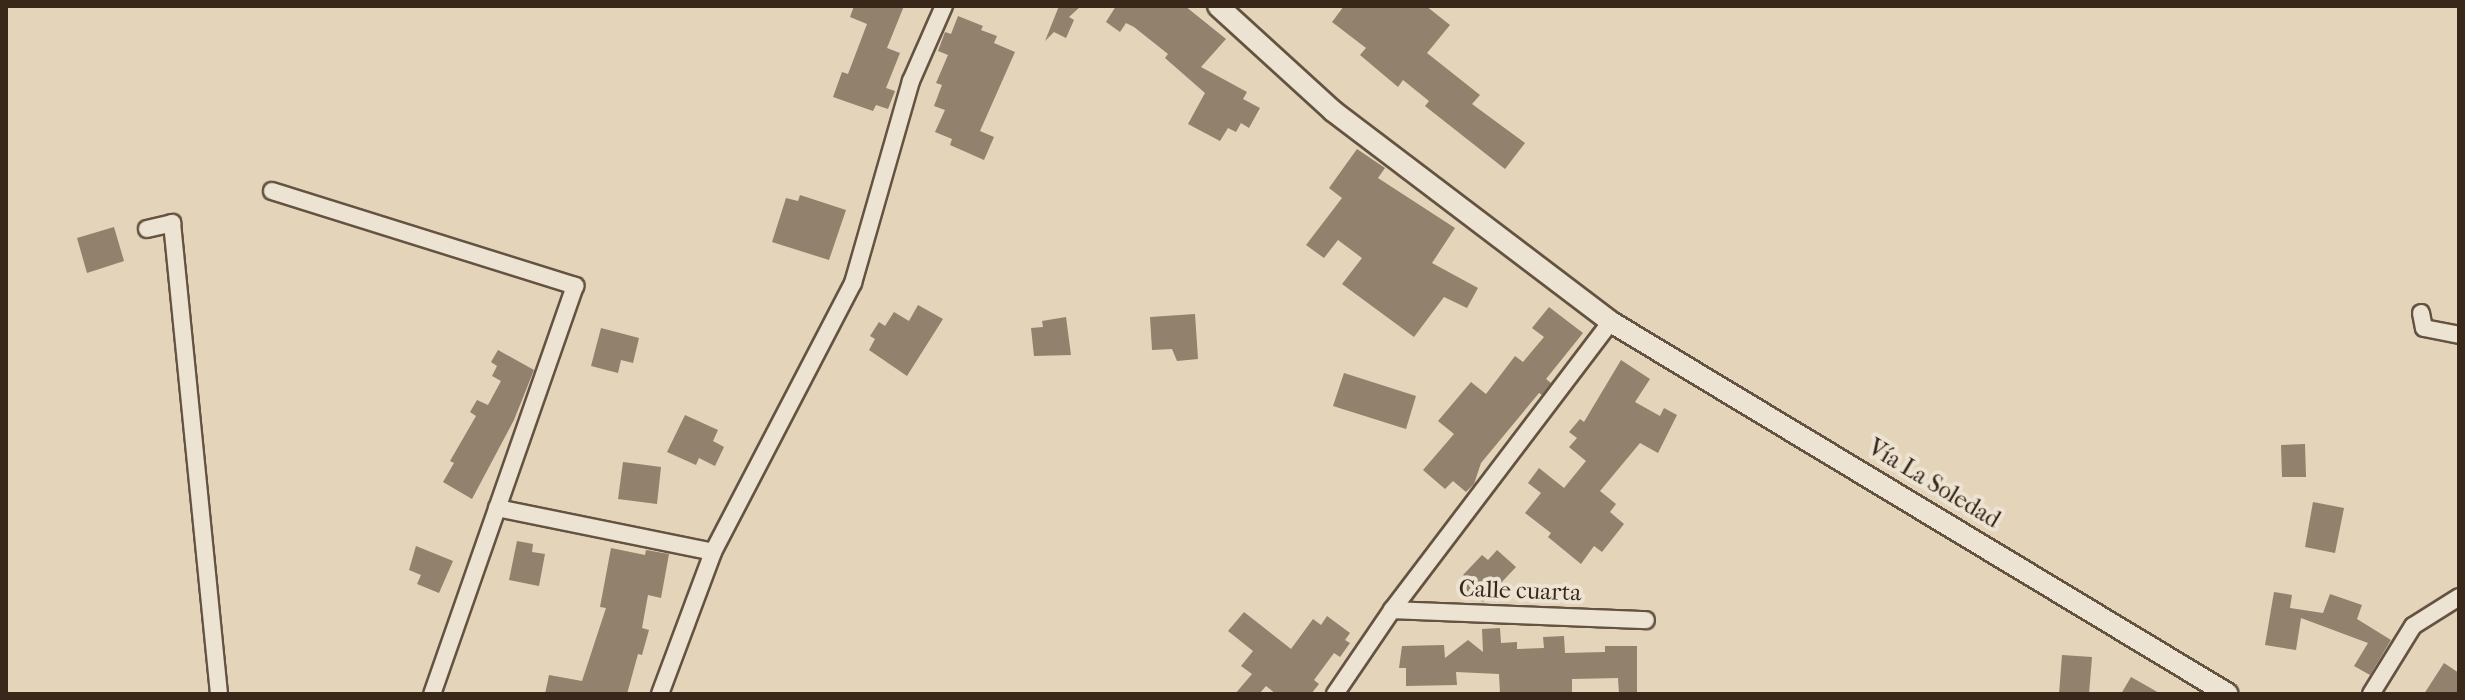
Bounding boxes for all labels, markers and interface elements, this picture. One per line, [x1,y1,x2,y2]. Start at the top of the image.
street label: Vía La Soledad [1863,433,2005,535]
street label: Calle cuarta [1458,574,1582,608]

